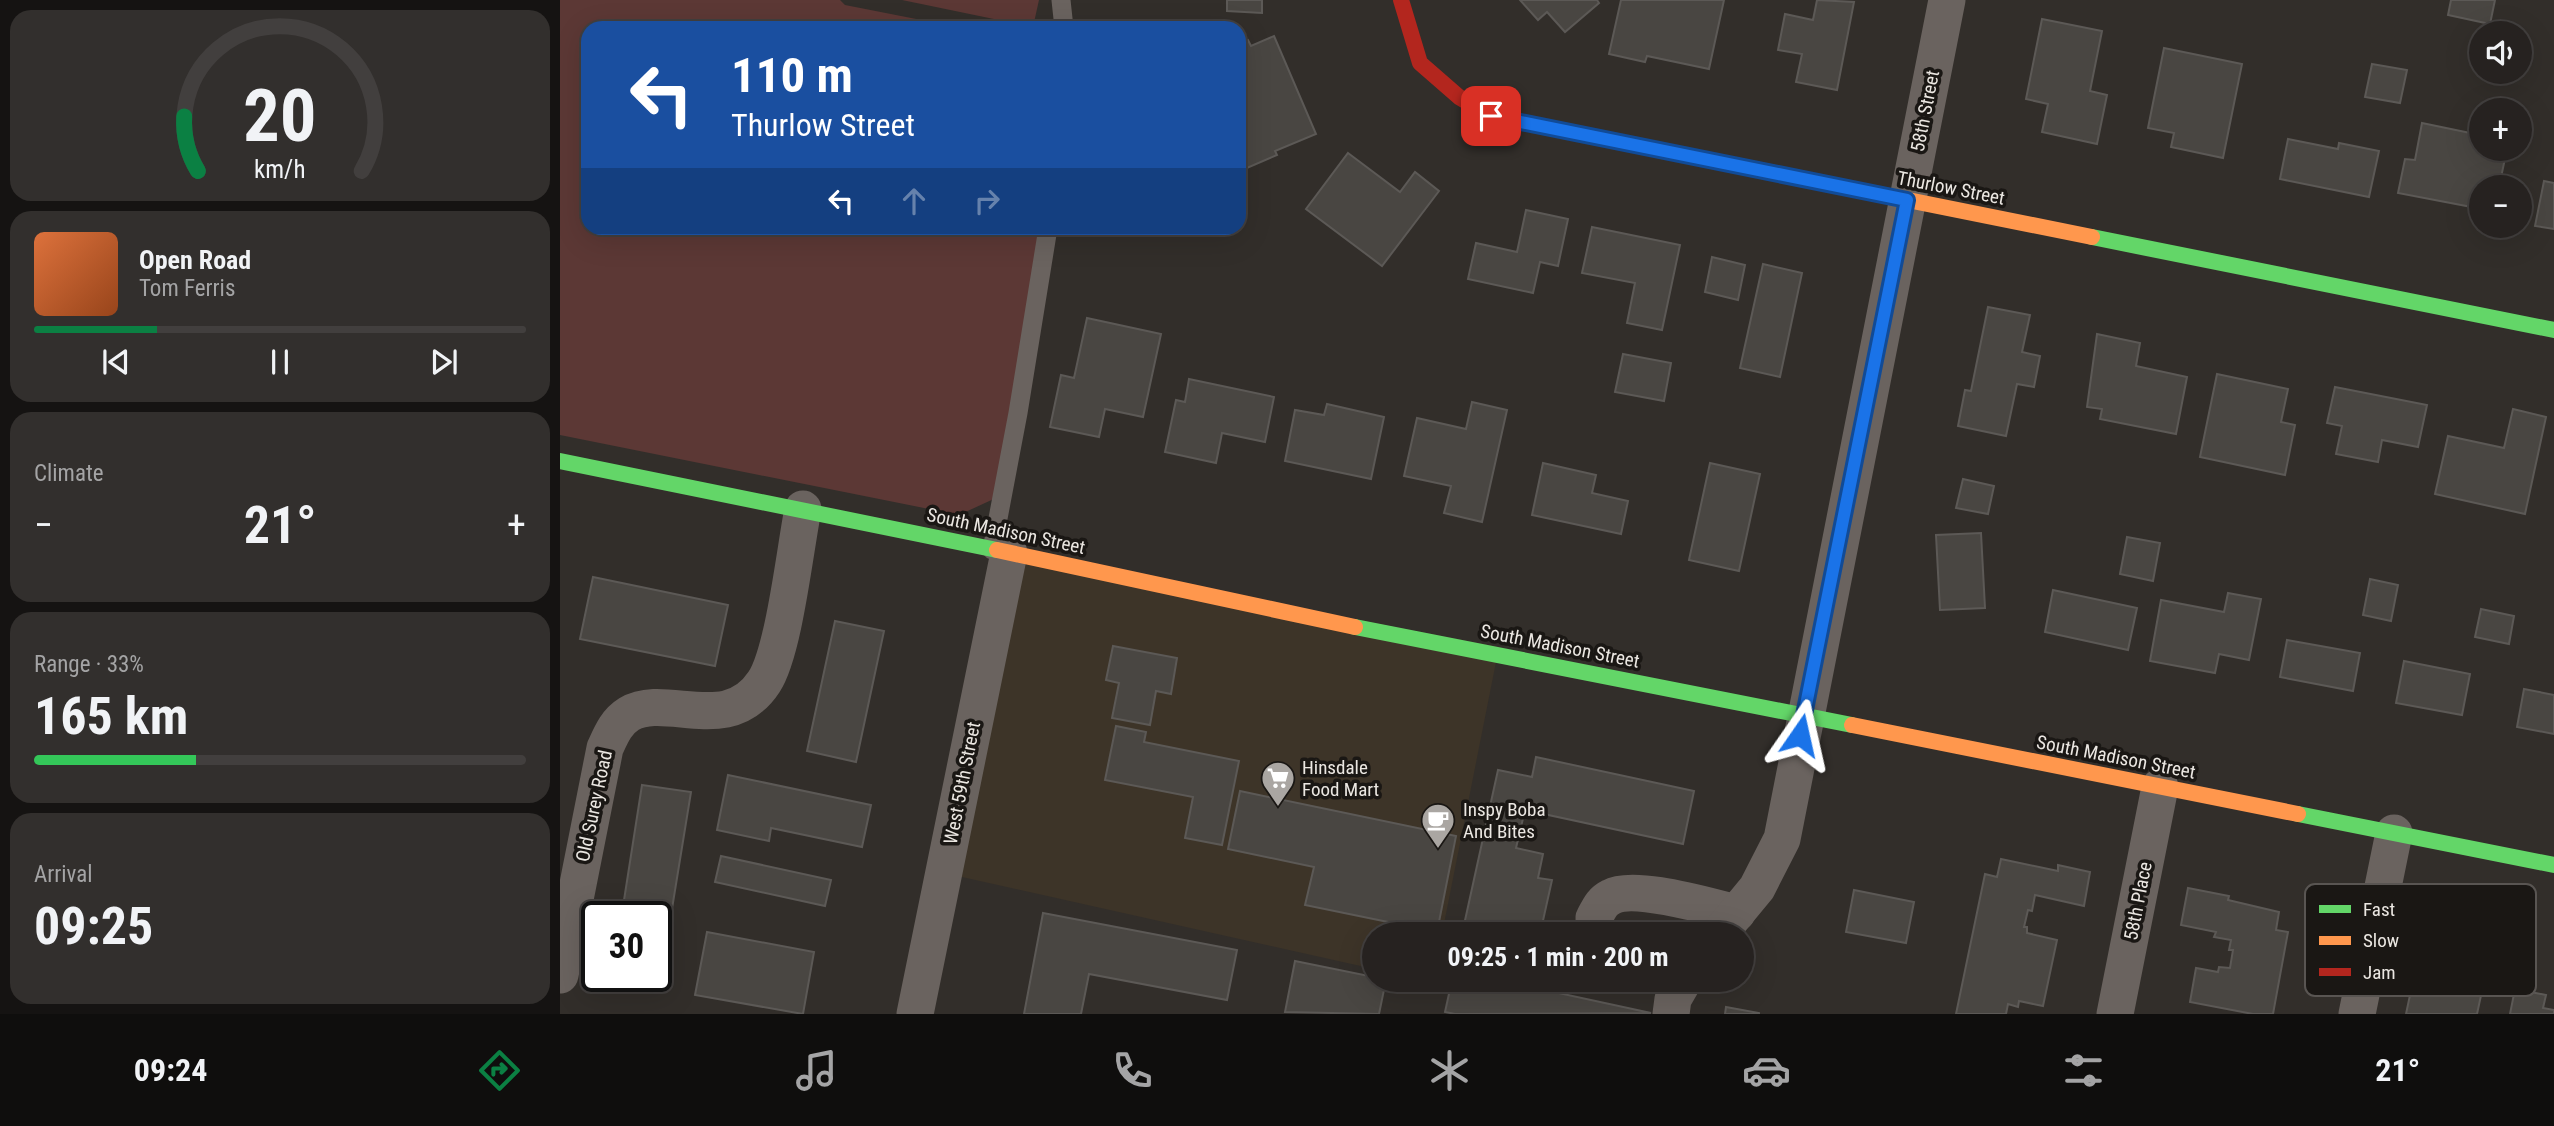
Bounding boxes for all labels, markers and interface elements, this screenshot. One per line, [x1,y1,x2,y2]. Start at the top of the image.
map controls [2469,21,2532,238]
button: sound [2469,21,2532,84]
text: 110 m [731,47,853,104]
icon: left [616,49,707,140]
street label: 58th Street [1906,68,1944,154]
text: 20 [243,74,317,160]
pin [1461,86,1521,146]
icon: arrive [1472,97,1510,135]
button: + [2469,98,2532,161]
text: Thurlow Street [731,106,915,144]
text: km/h [254,155,306,184]
street label: Thurlow Street [1895,166,2007,210]
button: − [2469,175,2532,238]
icon: left [822,182,860,220]
icon: ahead [895,182,933,220]
icon: right [968,182,1006,220]
text: Open Road [139,245,251,275]
text: Tom Ferris [139,275,235,302]
icon: previous [97,343,135,381]
icon: pause [261,343,299,381]
icon: next [425,343,463,381]
text: Climate [34,460,104,487]
text: 21° [244,495,316,556]
text: − [34,503,53,547]
text: + [507,503,526,547]
street label: South Madison Street [925,503,1087,559]
street label: South Madison Street [1479,619,1641,673]
text: Range · 33% [34,651,144,678]
text: 165 km [34,686,188,747]
position arrow [1763,698,1837,772]
street label: West 59th Street [939,720,985,846]
street label: South Madison Street [2035,730,2197,784]
street label: Old Surey Road [571,748,617,864]
place label: Hinsdale Food Mart [1302,756,1379,801]
supermarket icon: Hinsdale Food Mart [1259,759,1297,808]
place label: Inspy Boba And Bites [1463,798,1546,843]
cafe icon: Inspy Boba And Bites [1419,801,1457,850]
street label: 58th Place [2119,860,2157,942]
text: Arrival [34,861,93,888]
legend [2305,884,2536,996]
text: 09:25 [34,896,153,957]
text: Fast [2363,898,2395,921]
speed limit sign: 30 [581,901,672,992]
text: Slow [2363,929,2399,952]
text: 09:25 · 1 min · 200 m [1448,942,1668,972]
text: Jam [2363,961,2396,984]
icon: directions [475,1046,524,1095]
icon: music [792,1046,841,1095]
icon: phone [1108,1046,1157,1095]
icon: climate [1425,1046,1474,1095]
icon: car [1742,1046,1791,1095]
icon: filters [2059,1046,2108,1095]
text: 09:24 [134,1051,207,1089]
text: 21° [2375,1051,2420,1089]

